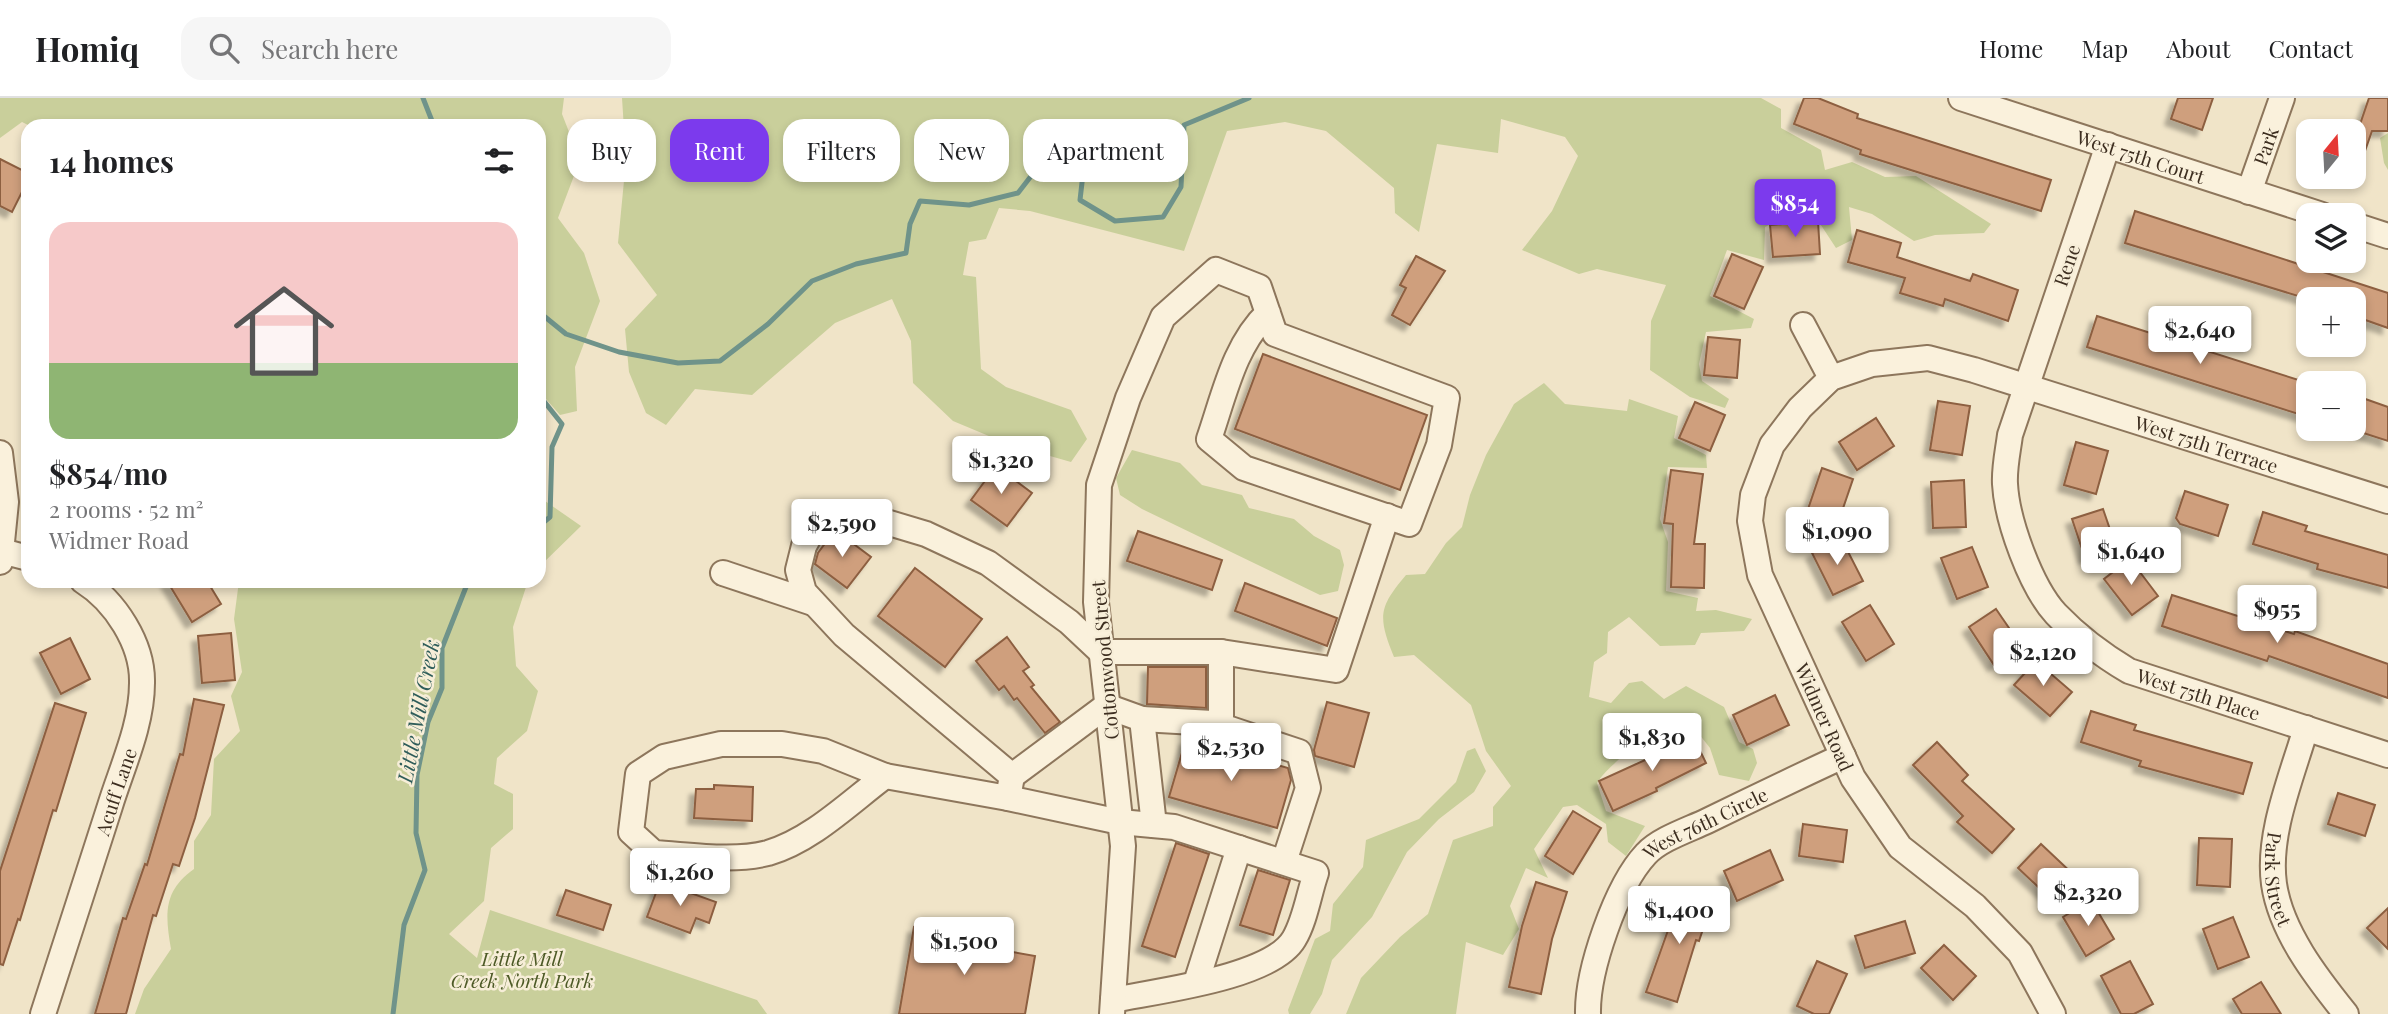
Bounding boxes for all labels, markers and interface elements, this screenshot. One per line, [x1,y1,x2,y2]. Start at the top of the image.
search box [181,17,671,80]
text: Homiq [35,26,139,70]
icon: search [205,29,243,67]
text: Search here [261,31,398,66]
text: Home [1979,32,2043,64]
text: Map [2081,32,2128,64]
text: About [2166,32,2230,64]
text: Contact [2268,32,2353,64]
chip: Buy [567,119,656,182]
chip: Rent [670,119,769,182]
chip: Filters [783,119,900,182]
chip: New [914,119,1009,182]
chip: Apartment [1023,119,1188,182]
north arrow [2296,119,2366,189]
map controls [2296,119,2366,441]
street label: West 75th Court [2072,123,2208,189]
street label: Park [2247,123,2284,168]
text: 14 homes [49,141,174,181]
icon: filters [480,142,518,180]
pin: $854 [1754,180,1836,239]
text: $854 [1771,186,1819,217]
button: layers [2296,203,2366,273]
street label: Rene [2047,240,2085,290]
icon: home [221,268,347,394]
button: + [2296,287,2366,357]
pin: $2,640 [2143,306,2257,366]
text: $2,640 [2164,313,2236,344]
button: − [2296,371,2366,441]
street label: West 75th Terrace [2131,408,2282,478]
pin: $1,320 [944,436,1058,496]
text: $1,320 [968,443,1034,474]
text: $854/mo [49,453,168,493]
text: 2 rooms · 52 m² [49,493,203,524]
pin: $2,590 [785,500,899,559]
text: $2,590 [807,506,877,537]
pin: $1,090 [1780,508,1894,567]
text: $1,090 [1802,514,1872,545]
text: Widmer Road [49,524,189,555]
pin: $1,640 [2074,528,2188,587]
text: $1,640 [2097,534,2165,565]
street label: Cottonwood Street [1084,579,1124,741]
pin: $955 [2236,586,2318,645]
text: $955 [2253,592,2301,623]
pin: $2,120 [1986,628,2100,688]
text: $2,120 [2009,635,2077,666]
water label: Little Mill Creek [389,637,445,786]
street label: Widmer Road [1789,658,1860,775]
street label: West 75th Place [2133,661,2264,726]
pin: $1,830 [1595,714,1709,773]
text: $1,830 [1619,720,1685,751]
pin: $2,530 [1174,724,1288,783]
text: $2,530 [1197,730,1265,761]
street label: Acuff Lane [88,744,142,839]
street label: West 76th Circle [1636,781,1772,865]
street label: Park Street [2260,830,2298,930]
pin: $1,260 [623,848,737,908]
text: $1,260 [646,855,714,886]
pin: $2,320 [2031,868,2145,928]
text: $2,320 [2054,875,2122,906]
pin: $1,400 [1622,886,1736,946]
text: $1,400 [1644,893,1714,924]
pin: $1,500 [907,918,1021,977]
text: $1,500 [930,924,998,955]
park label: Little Mill Creek North Park [451,945,593,993]

